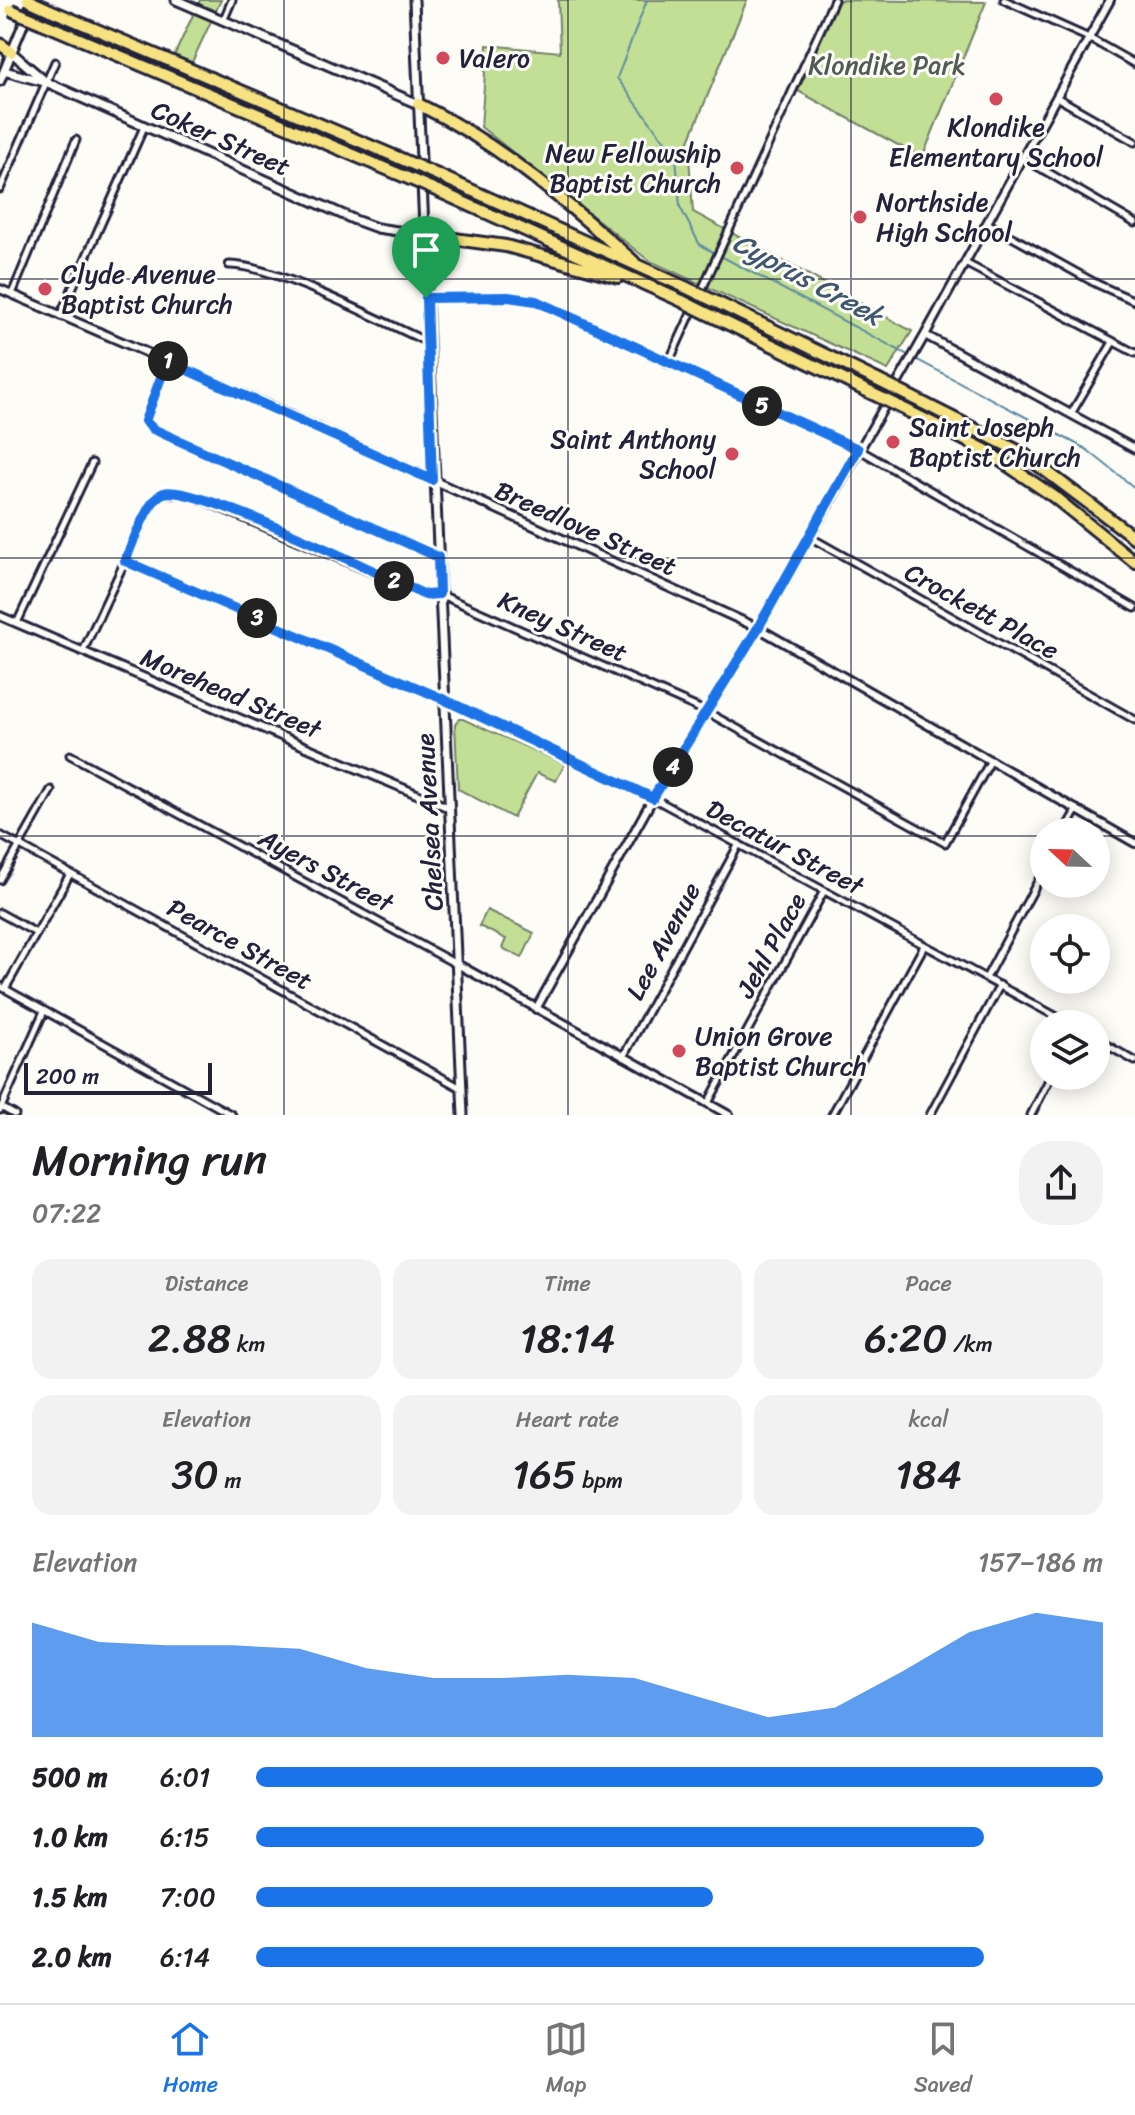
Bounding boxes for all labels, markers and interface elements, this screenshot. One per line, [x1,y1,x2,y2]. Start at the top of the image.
place label: Valero [459,35,530,81]
park label: Klondike Park [808,42,966,88]
marker: Valero [434,49,452,67]
street label: Coker Street [144,87,298,189]
marker: Klondike Elementary School [987,90,1005,108]
place label: Klondike Elementary School [889,104,1104,180]
place label: New Fellowship Baptist Church [545,130,721,206]
marker: New Fellowship Baptist Church [728,159,746,177]
place label: Northside High School [876,179,1012,255]
marker: Northside High School [851,208,869,226]
pin [392,216,460,298]
water label: Cyprus Creek [724,219,894,340]
icon: arrive [404,228,448,272]
place label: Clyde Avenue Baptist Church [61,251,233,327]
marker: Clyde Avenue Baptist Church [36,280,54,298]
pin: 1 [148,341,188,381]
text: 1 [163,341,173,380]
pin: 5 [742,386,782,426]
text: 5 [755,386,769,425]
place label: Saint Joseph Baptist Church [909,404,1081,480]
place label: Saint Anthony School [550,416,717,492]
marker: Saint Joseph Baptist Church [884,433,902,451]
marker: Saint Anthony School [723,445,741,463]
street label: Breedlove Street [487,467,685,589]
street label: Crockett Place [896,549,1068,673]
pin: 2 [374,561,414,601]
text: 2 [388,561,400,600]
street label: Kney Street [491,577,635,675]
pin: 3 [237,598,277,638]
text: 3 [251,598,263,637]
street label: Morehead Street [133,634,330,752]
street label: Chelsea Avenue [401,732,457,912]
pin: 4 [653,747,693,787]
text: 4 [666,747,680,786]
street label: Decatur Street [698,786,874,909]
street label: Ayers Street [249,815,403,926]
north arrow [1030,818,1110,898]
map controls [1030,818,1110,1090]
street label: Lee Avenue [613,873,713,1009]
street label: Jehl Place [723,883,819,1007]
street label: Pearce Street [159,885,321,1003]
button: locate [1030,914,1110,994]
button: layers [1030,1010,1110,1090]
place label: Union Grove Baptist Church [695,1013,867,1089]
marker: Union Grove Baptist Church [670,1042,688,1060]
text: 200 m [36,1057,99,1096]
scale bar [24,1059,212,1095]
text: Morning run [32,1121,267,1199]
button: share [1019,1141,1103,1225]
text: 07:22 [32,1190,101,1236]
text: Distance [165,1264,248,1303]
text: Time [544,1264,591,1303]
text: Pace [905,1264,952,1303]
text: 2.88 [148,1303,231,1374]
text: 18:14 [520,1303,615,1374]
text: 6:20 [864,1303,947,1374]
text: km [231,1325,265,1364]
text: /km [947,1325,993,1364]
text: Elevation [162,1400,251,1439]
text: Heart rate [516,1400,619,1439]
text: kcal [909,1400,948,1439]
text: 30 [172,1439,219,1510]
text: 165 [512,1439,577,1510]
text: 184 [895,1439,962,1510]
text: m [219,1461,241,1500]
text: bpm [577,1461,623,1500]
text: Elevation [32,1539,137,1585]
text: 157–186 m [978,1539,1103,1585]
text: 500 m [32,1754,107,1800]
text: 6:01 [160,1754,210,1800]
text: 1.0 km [32,1814,108,1860]
text: 6:15 [160,1814,210,1860]
text: 1.5 km [32,1874,107,1920]
text: 7:00 [160,1874,216,1920]
text: 2.0 km [32,1934,112,1980]
text: 6:14 [160,1934,210,1980]
tab: Home [163,2017,218,2104]
tab: Map [544,2017,588,2104]
tab: Saved [914,2017,972,2104]

